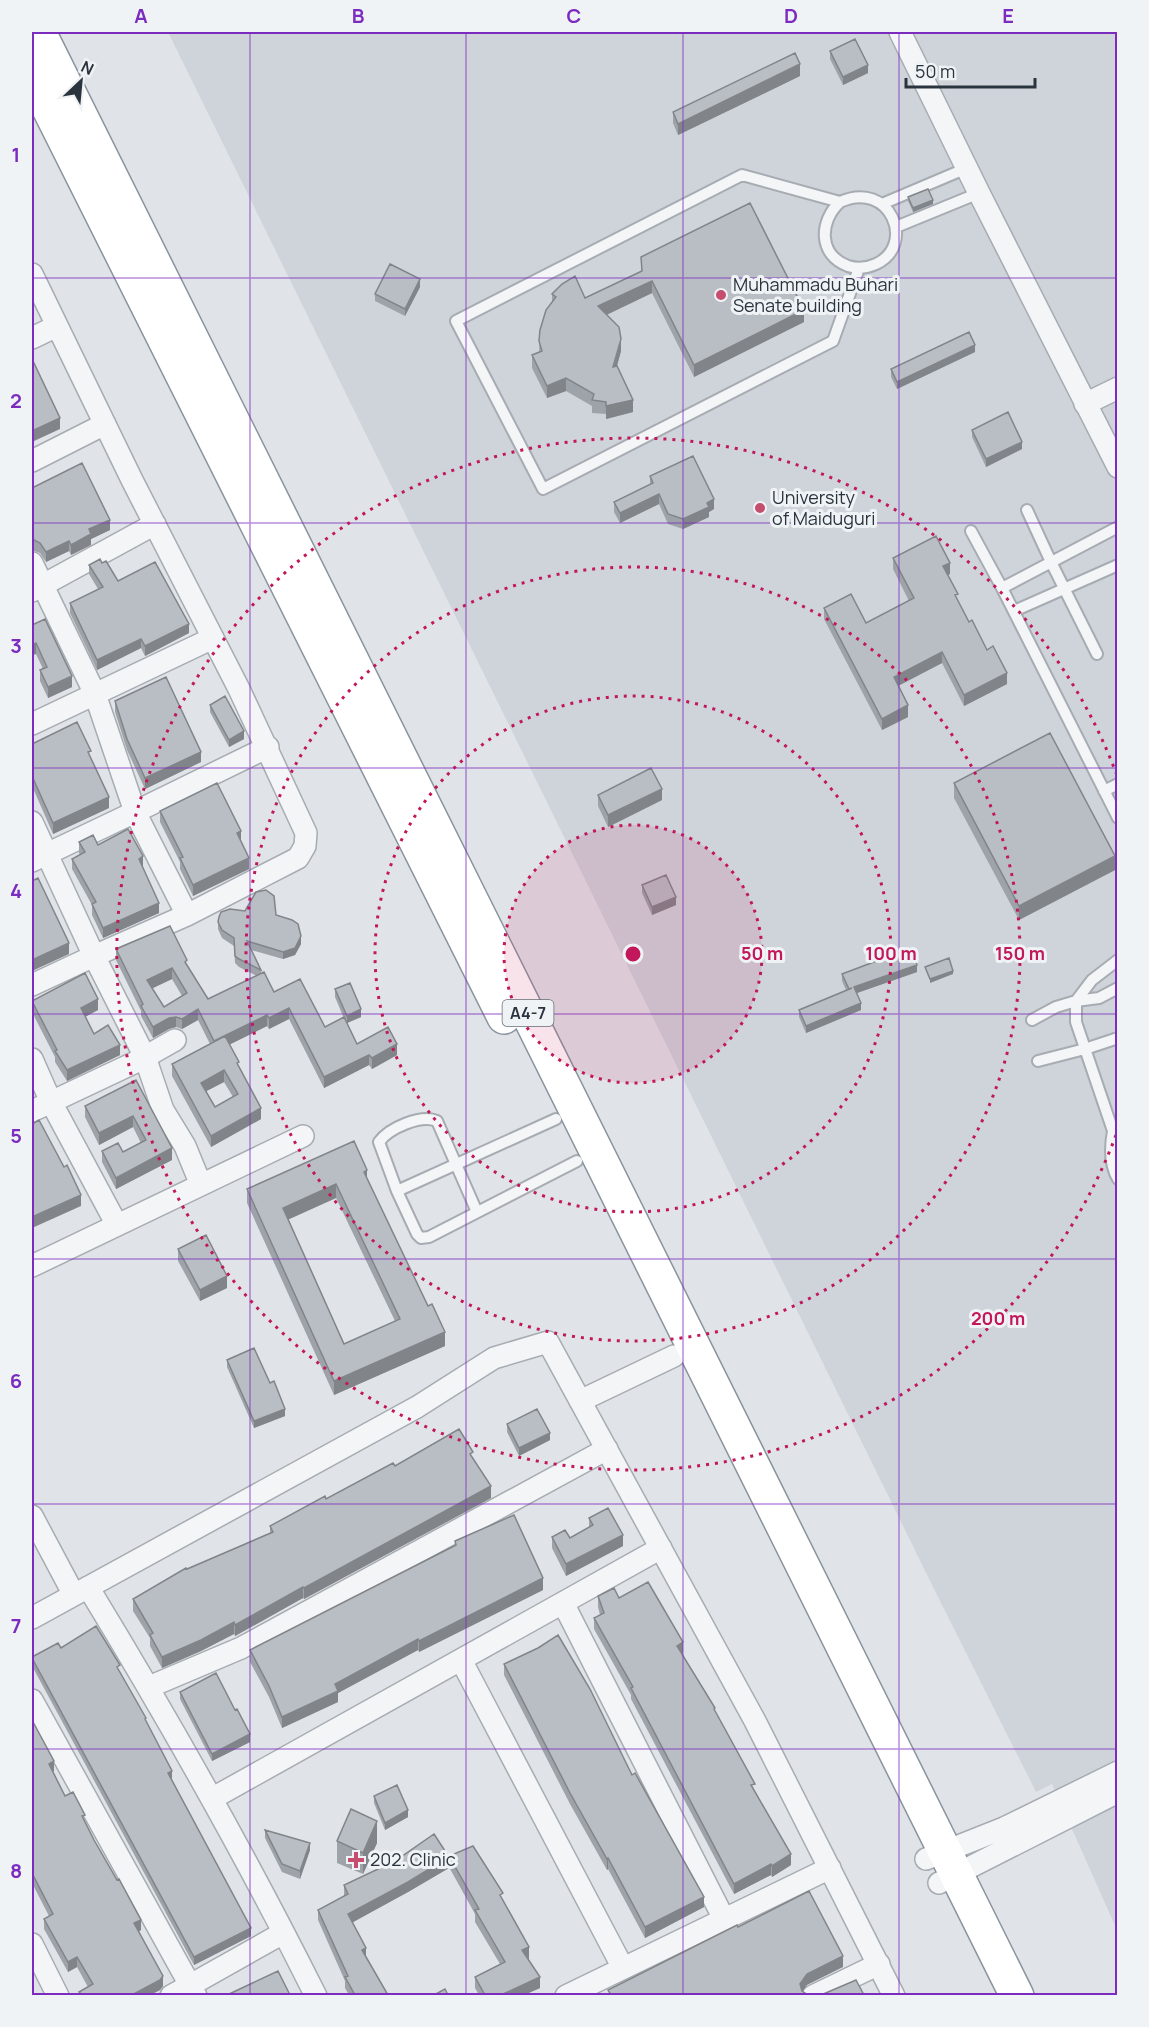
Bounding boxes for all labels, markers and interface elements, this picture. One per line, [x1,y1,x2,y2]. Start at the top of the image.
text: A [134,2,148,29]
text: B [352,2,365,29]
text: C [567,2,581,29]
text: D [784,2,798,29]
text: E [1002,2,1014,29]
north arrow [51,51,111,111]
scale bar [906,51,1035,89]
text: N [78,55,98,80]
text: 50 m [915,59,955,83]
text: 1 [12,141,20,168]
place label: Muhammadu Buhari Senate building [733,272,898,317]
marker: Muhammadu Buhari Senate building [714,288,728,302]
text: 2 [10,387,22,414]
place label: University of Maiduguri [772,485,875,530]
marker: University of Maiduguri [753,501,767,515]
text: 3 [10,632,22,659]
text: 4 [10,877,22,904]
text: 50 m [741,941,783,965]
text: 100 m [865,941,917,965]
text: 150 m [995,941,1045,965]
centre of rings [623,944,643,964]
road number: A4-7 [502,1000,554,1026]
text: 5 [10,1122,22,1149]
text: 200 m [971,1306,1025,1330]
text: 6 [10,1367,22,1394]
text: 7 [11,1612,21,1639]
place label: 202. Clinic [370,1847,456,1871]
marker: 202. Clinic [347,1851,365,1869]
text: 8 [10,1857,22,1884]

